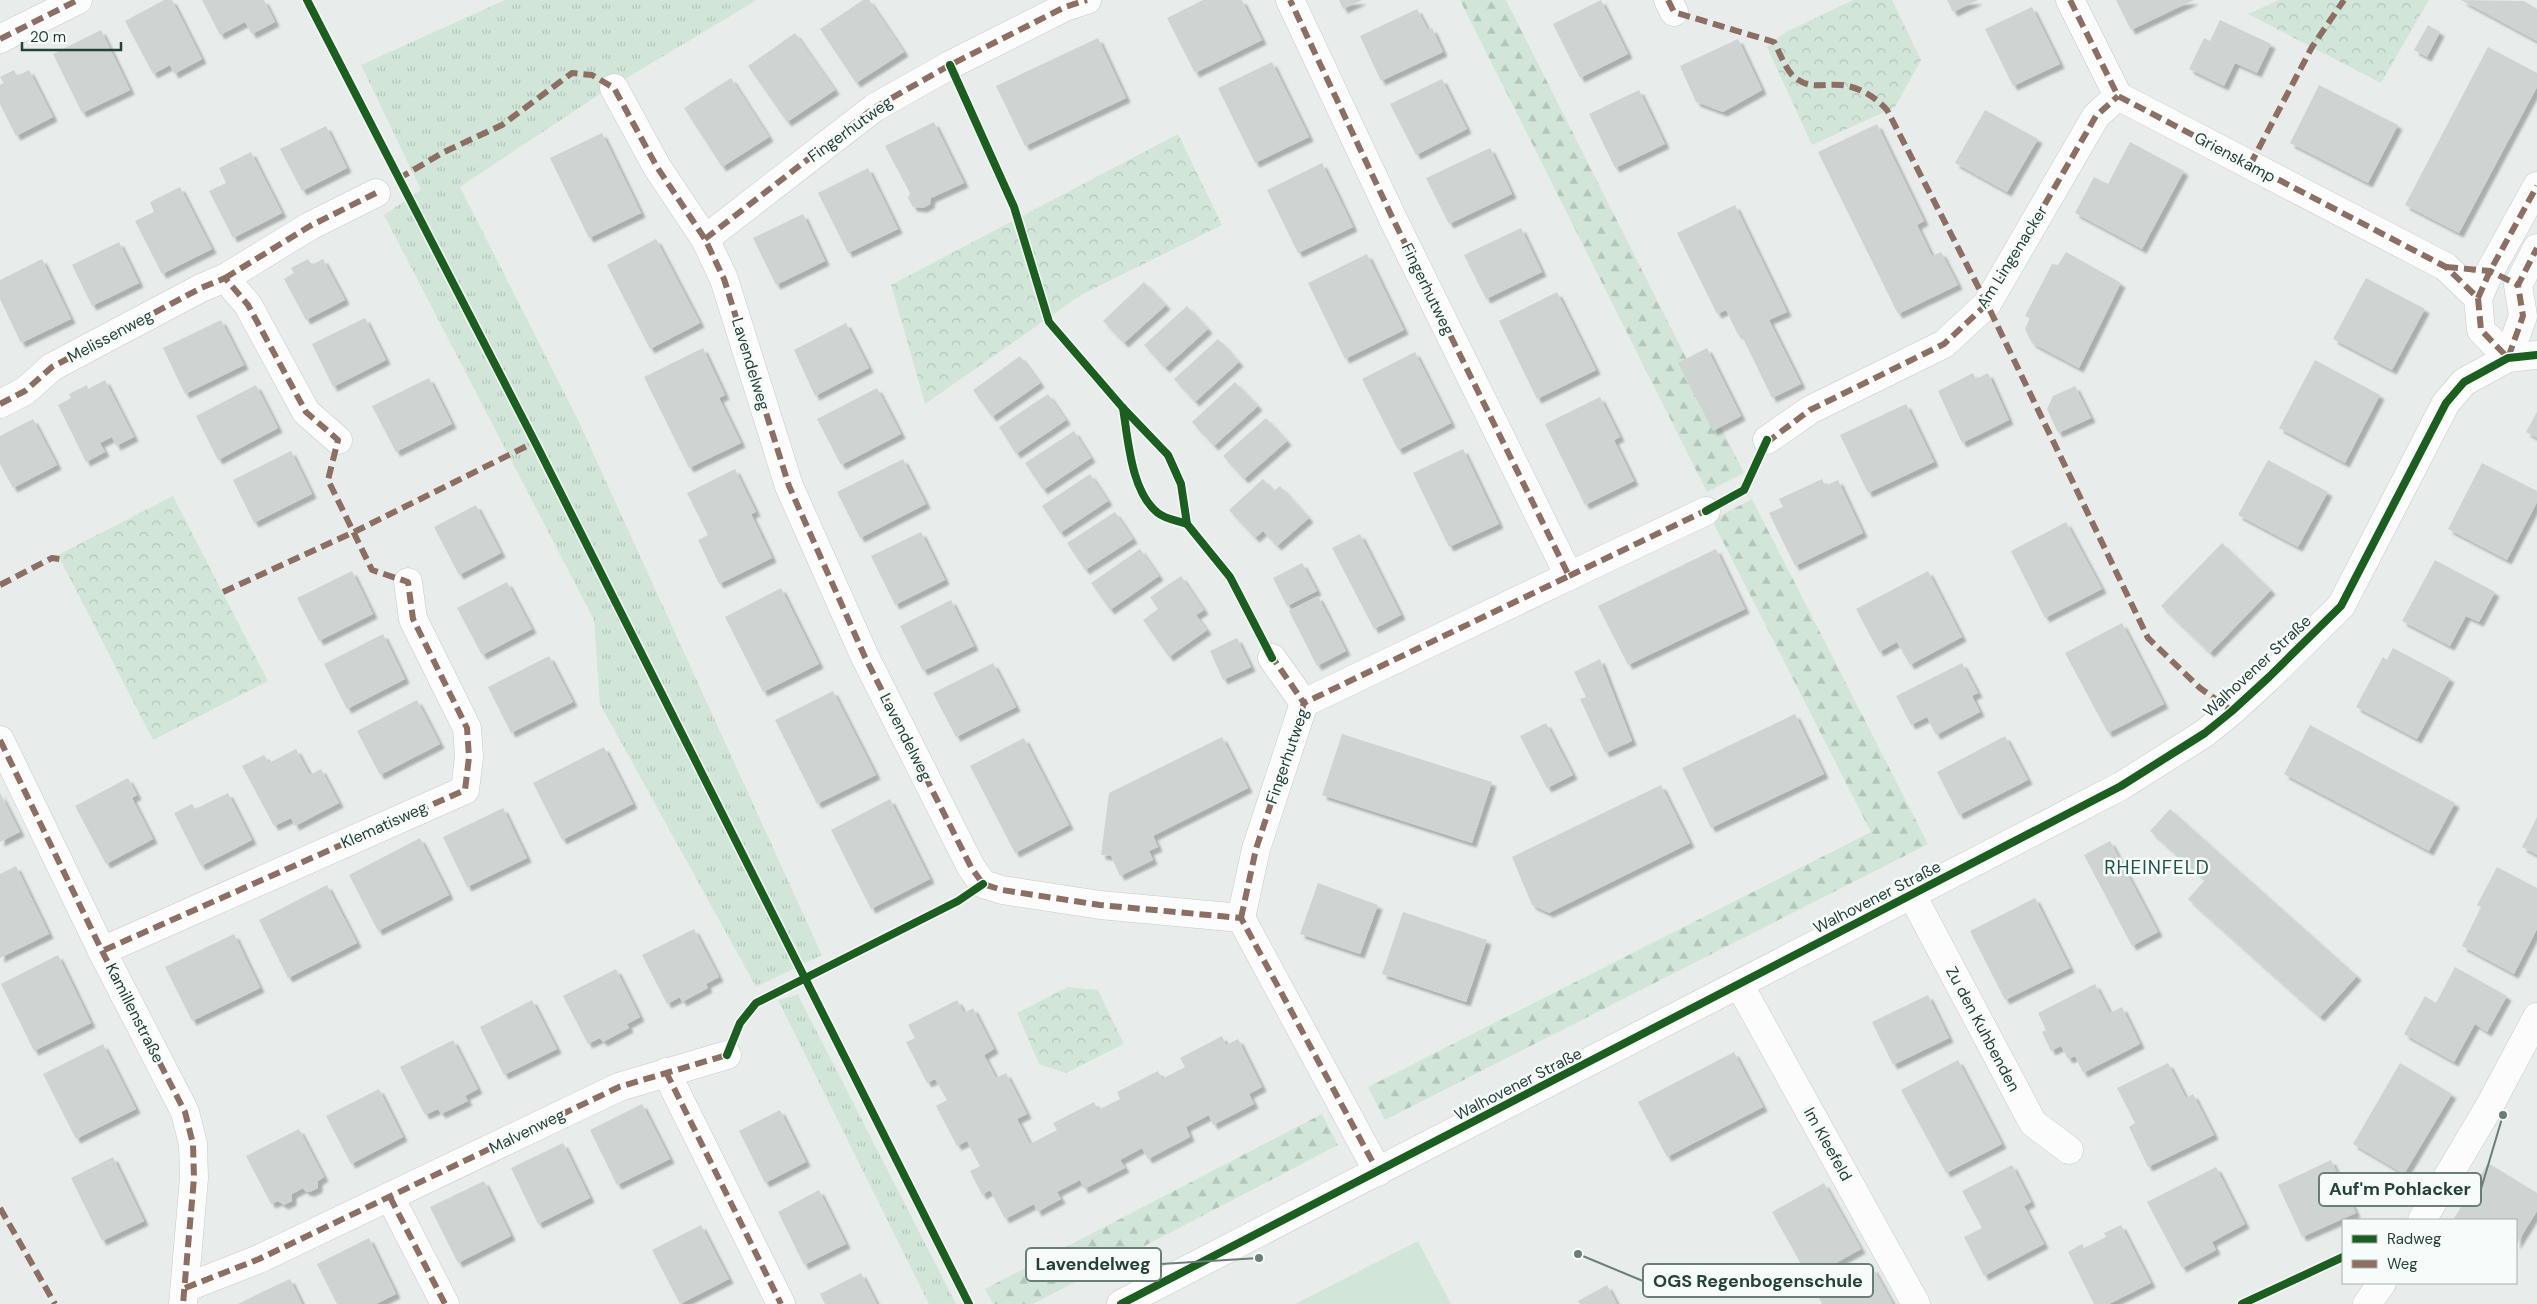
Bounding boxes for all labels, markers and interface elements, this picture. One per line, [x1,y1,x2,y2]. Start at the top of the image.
scale bar [22,20,121,52]
text: 20 m [30,27,66,47]
street label: Fingerhutweg [803,91,897,167]
street label: Grienskamp [2191,127,2279,187]
street label: Am Lingenacker [1972,201,2052,313]
street label: Fingerhutweg [1397,240,1459,338]
street label: Melissenweg [63,305,157,367]
street label: Lavendelweg [727,315,775,413]
street label: Walhovener Straße [2198,610,2316,722]
street label: Lavendelweg [875,690,937,784]
street label: Fingerhutweg [1261,705,1313,807]
street label: Klematisweg [337,797,431,853]
district label: RHEINFELD [2104,855,2210,880]
street label: Walhovener Straße [1810,856,1944,938]
street label: Kamillenstraße [101,960,169,1066]
street label: Zu den Kuhbenden [1941,963,2025,1095]
street label: Walhovener Straße [1451,1043,1585,1125]
street label: Im Kleefeld [1799,1103,1857,1185]
street label: Malvenweg [486,1104,568,1158]
callout: Auf'm Pohlacker [2319,1173,2481,1206]
text: Auf'm Pohlacker [2329,1177,2471,1201]
legend [2342,1219,2517,1284]
text: Radweg [2387,1229,2441,1249]
callout: Lavendelweg [1026,1248,1161,1281]
text: Lavendelweg [1035,1252,1151,1276]
text: Weg [2387,1254,2418,1274]
callout: OGS Regenbogenschule [1643,1264,1873,1297]
text: OGS Regenbogenschule [1653,1269,1863,1293]

